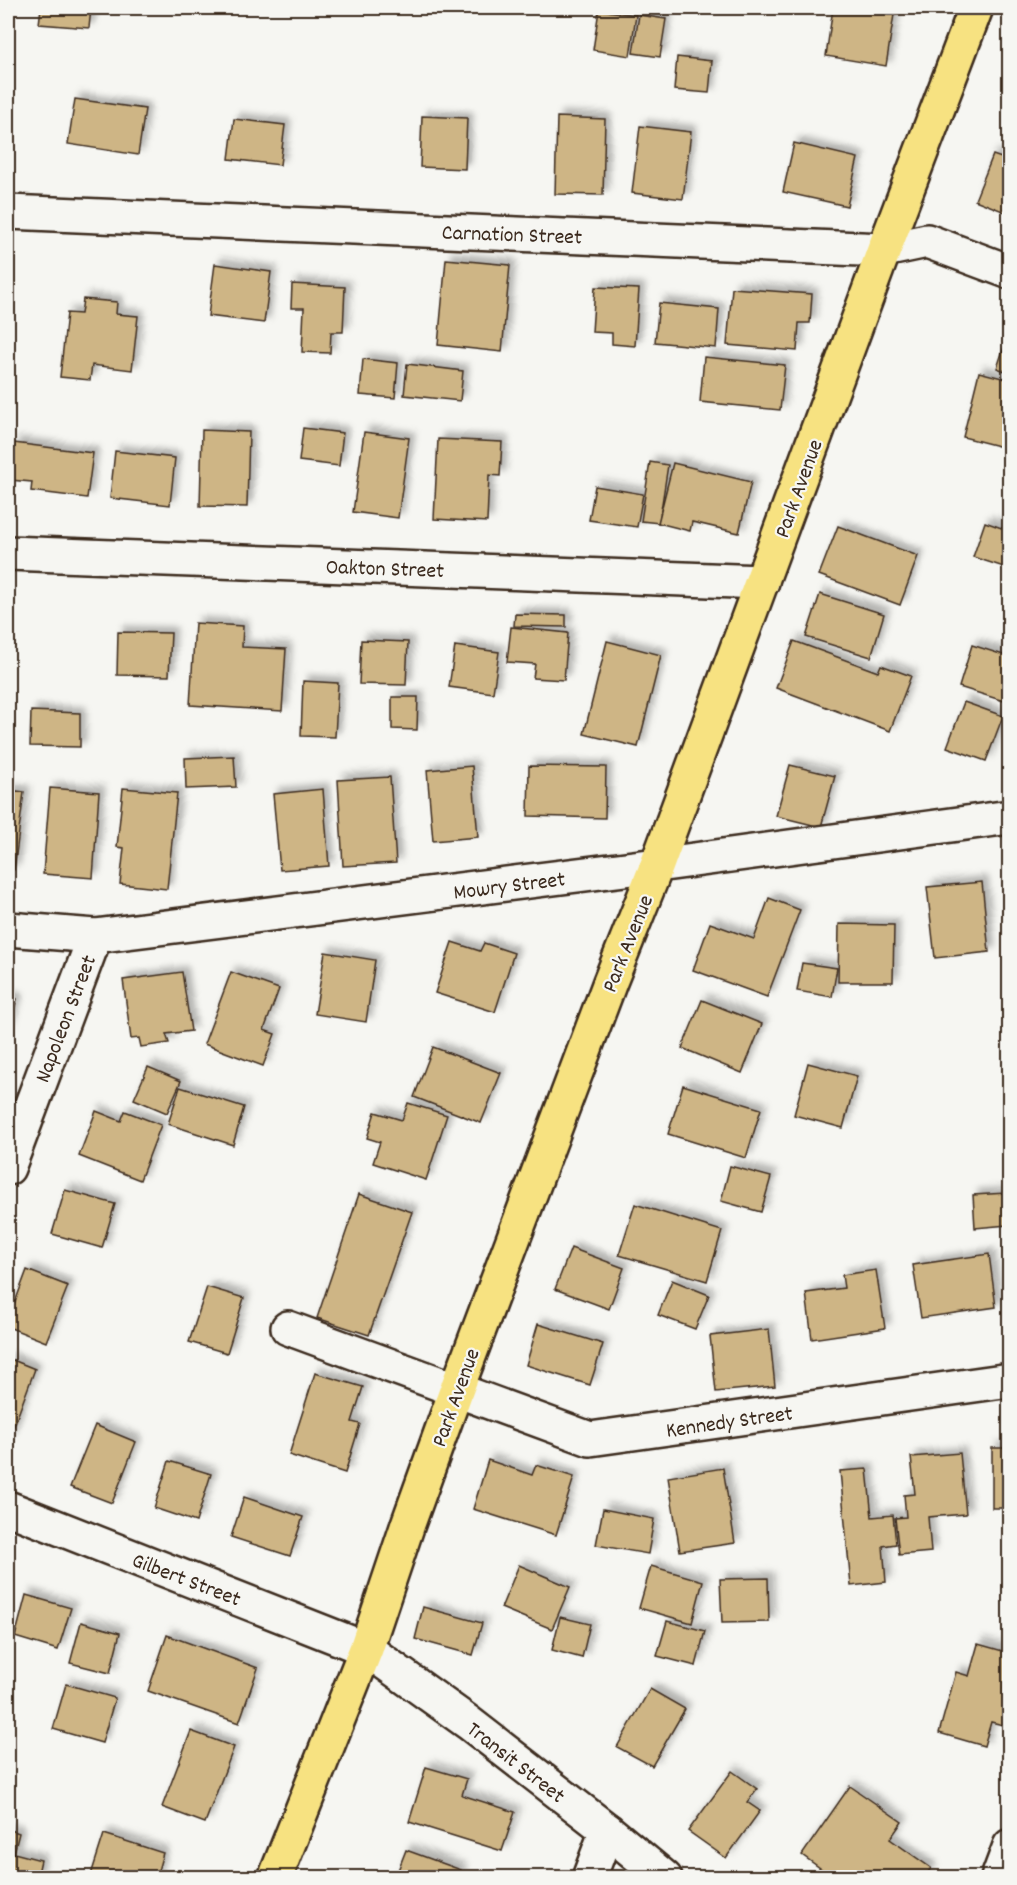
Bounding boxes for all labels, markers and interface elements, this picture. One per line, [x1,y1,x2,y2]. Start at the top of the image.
street label: Carnation Street [441,219,583,254]
street label: Park Avenue [768,436,832,543]
street label: Oakton Street [325,553,445,588]
street label: Mowry Street [452,865,567,910]
street label: Park Avenue [596,891,663,998]
street label: Napoleon Street [29,951,106,1088]
street label: Park Avenue [425,1345,489,1452]
street label: Kennedy Street [664,1399,795,1448]
street label: Gilbert Street [127,1546,245,1616]
street label: Transit Street [459,1715,571,1812]

